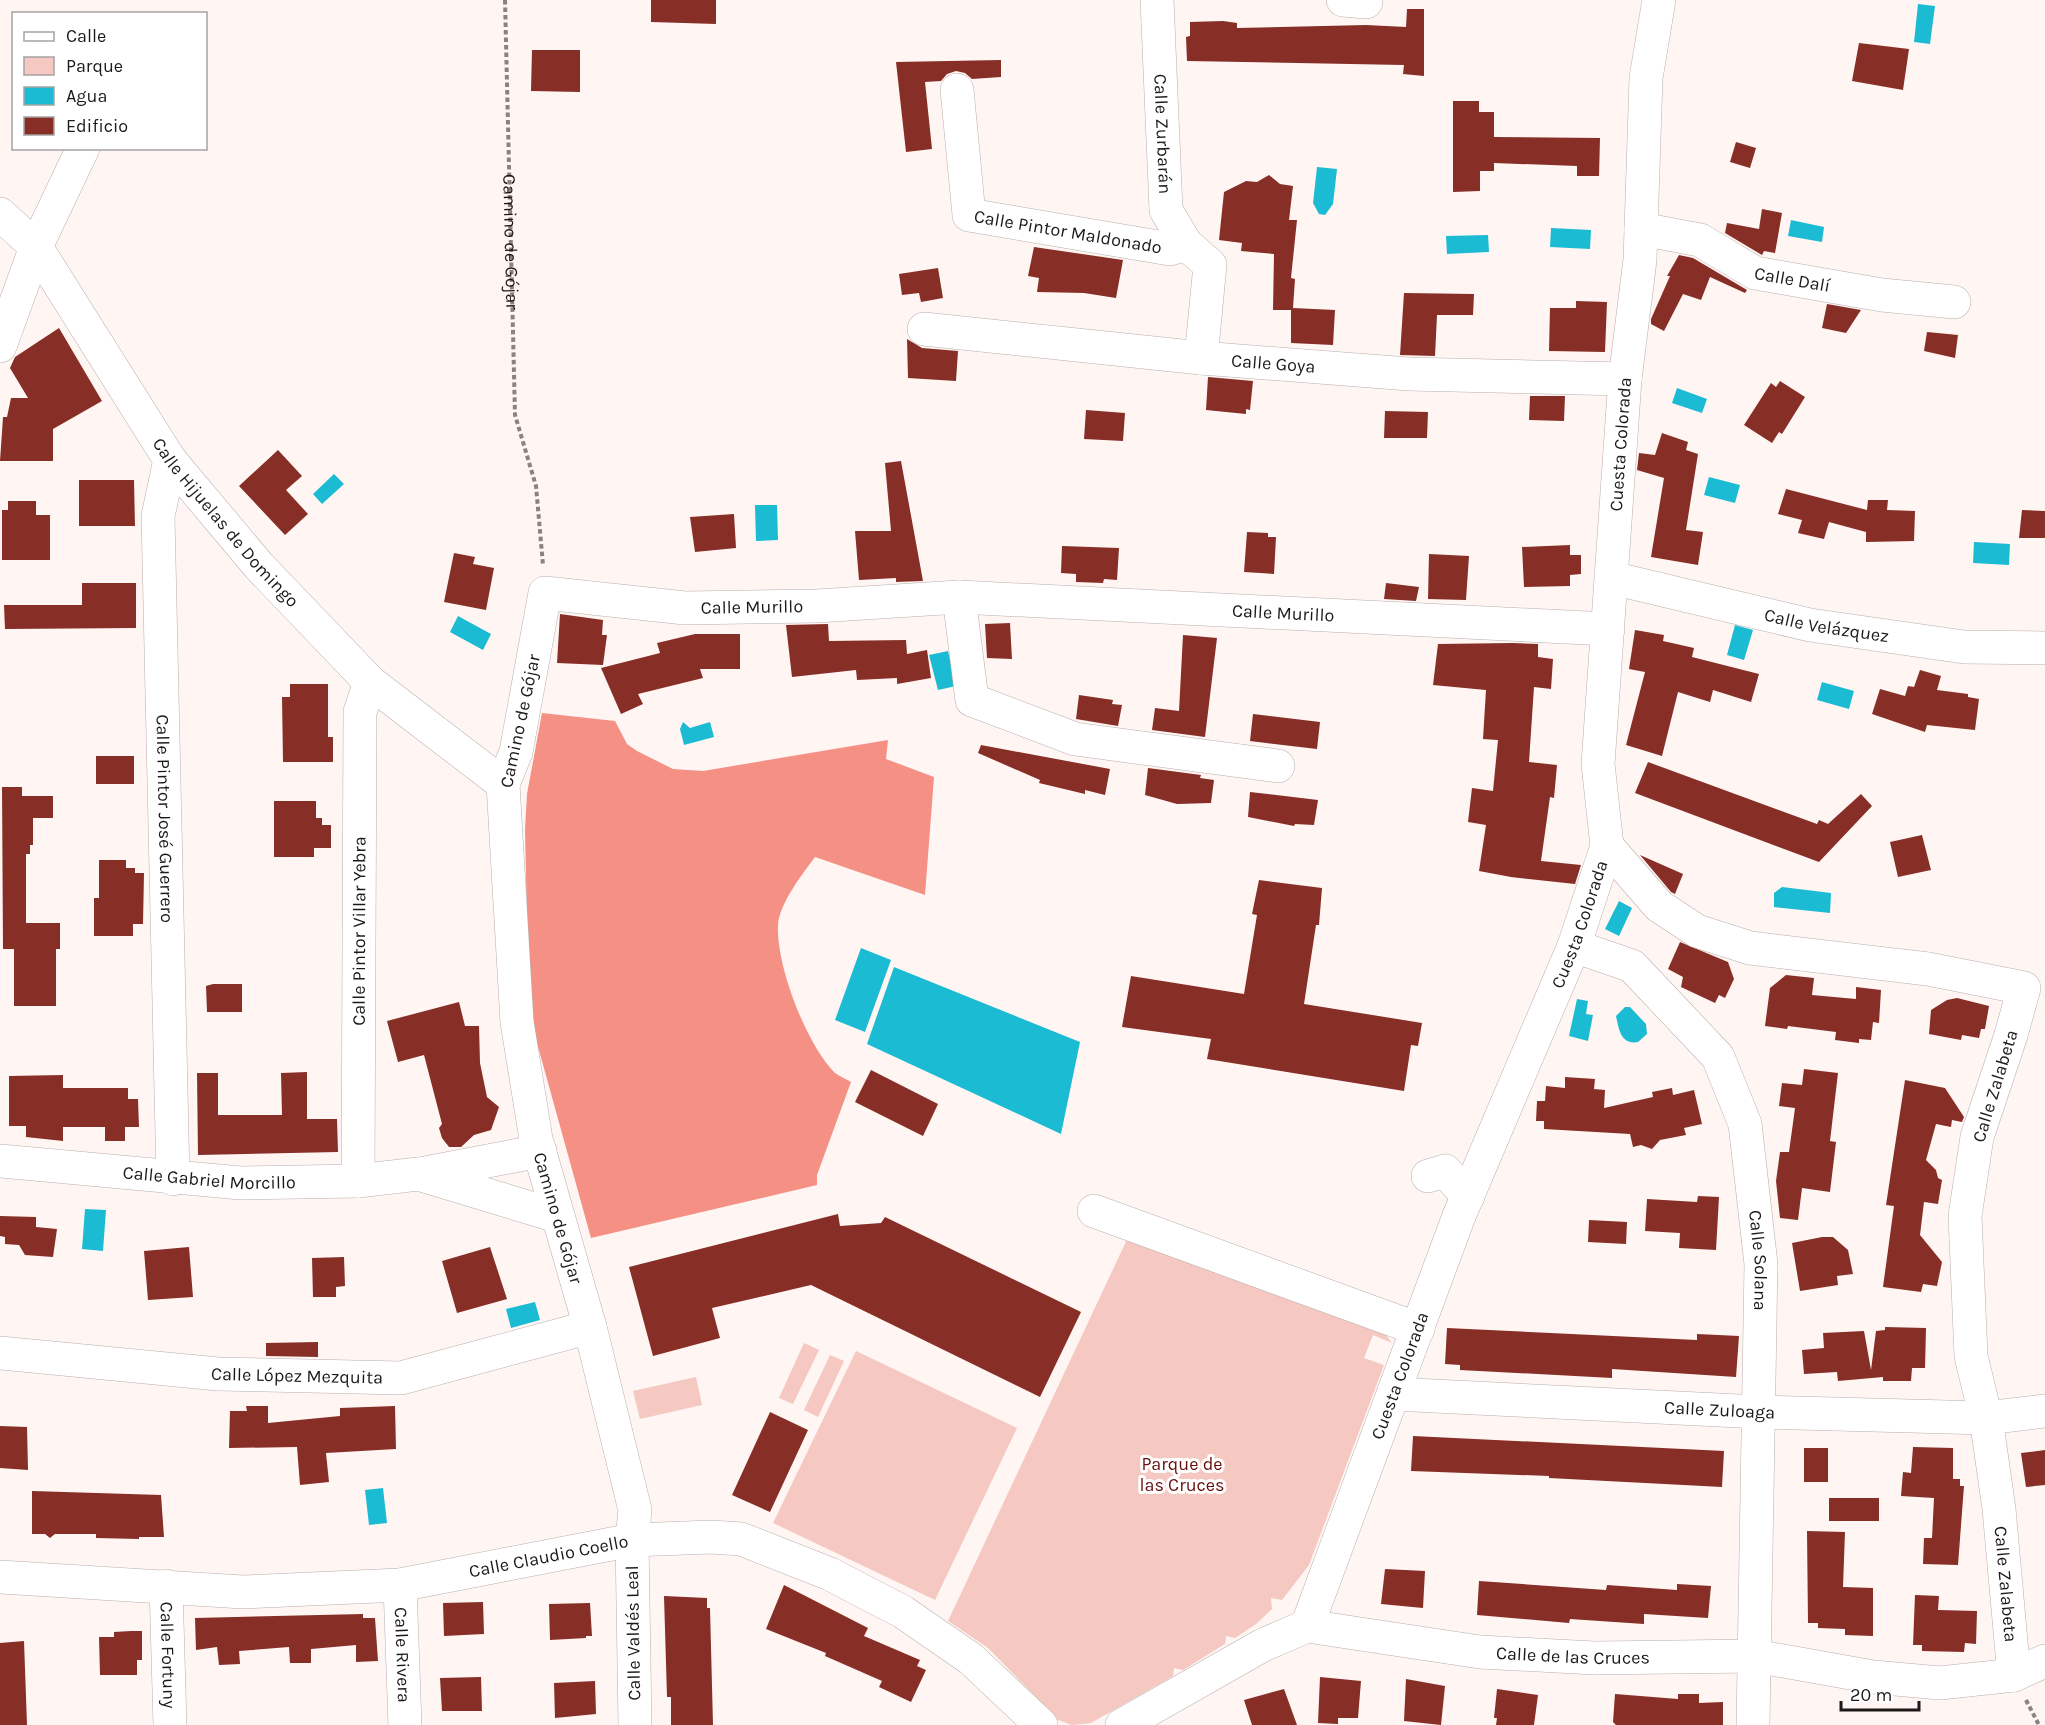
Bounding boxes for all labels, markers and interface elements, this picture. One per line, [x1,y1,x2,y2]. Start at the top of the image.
legend [12,12,207,150]
text: Calle [66,25,106,47]
text: Parque [66,55,123,77]
street label: Calle Zurbarán [1149,73,1176,195]
text: Agua [66,85,107,107]
text: Edificio [66,115,128,137]
street label: Camino de Gójar [498,174,523,311]
street label: Calle Pintor Maldonado [972,205,1164,258]
street label: Calle Dalí [1753,262,1833,297]
street label: Calle Goya [1230,349,1316,378]
street label: Cuesta Colorada [1605,376,1636,512]
street label: Calle Hijuelas de Domingo [148,434,304,612]
street label: Calle Murillo [700,595,803,619]
street label: Calle Murillo [1231,599,1335,626]
street label: Calle Velázquez [1762,604,1890,647]
street label: Camino de Gójar [495,652,545,790]
street label: Calle Pintor José Guerrero [151,714,178,923]
street label: Calle Pintor Villar Yebra [348,836,370,1026]
street label: Cuesta Colorada [1546,858,1612,992]
street label: Calle Zalabeta [1967,1027,2023,1145]
street label: Camino de Gójar [529,1150,587,1287]
street label: Calle Gabriel Morcillo [122,1161,296,1194]
street label: Calle Solana [1744,1209,1772,1311]
street label: Cuesta Colorada [1366,1309,1433,1443]
street label: Calle López Mezquita [210,1362,383,1389]
street label: Calle Zuloaga [1664,1396,1775,1423]
park label: Parque de las Cruces [1139,1453,1225,1496]
street label: Calle Zalabeta [1990,1525,2022,1643]
street label: Calle Claudio Coello [467,1530,630,1582]
street label: Calle Valdés Leal [621,1565,645,1701]
street label: Calle Fortuny [155,1601,181,1709]
street label: Calle Rivera [390,1607,415,1703]
street label: Calle de las Cruces [1495,1642,1650,1669]
scale bar [1841,1674,1919,1712]
text: 20 m [1850,1684,1892,1706]

